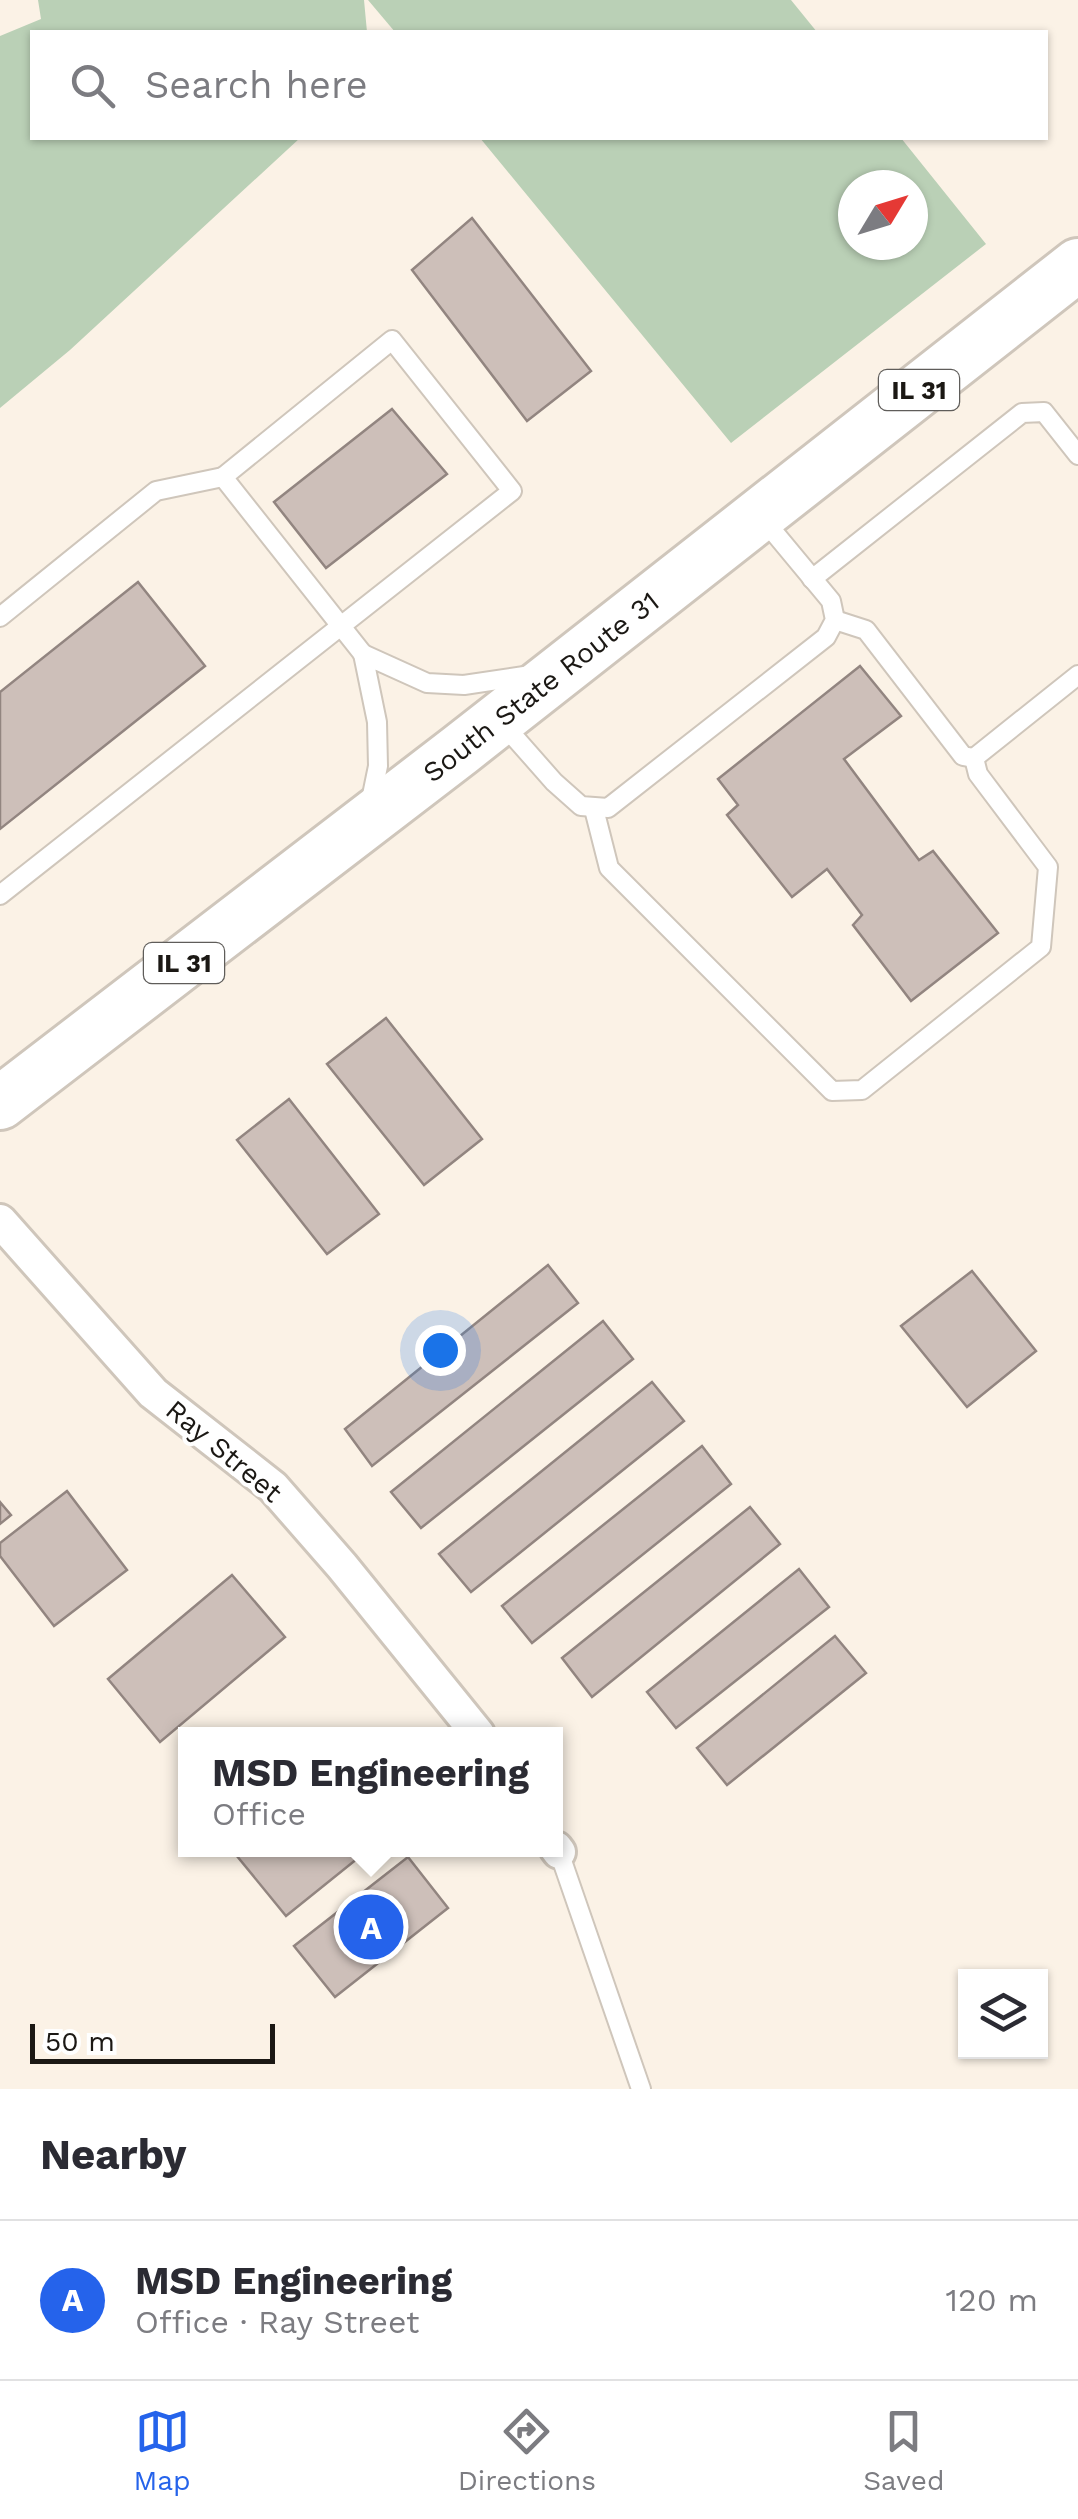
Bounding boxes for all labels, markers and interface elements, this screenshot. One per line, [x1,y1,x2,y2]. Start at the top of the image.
search box [30,30,1048,140]
icon: search [65,58,120,113]
text: Search here [145,63,368,107]
north arrow [838,170,928,260]
road number: IL 31 [879,370,959,410]
street label: South State Route 31 [417,585,665,789]
road number: IL 31 [144,943,224,983]
your location [415,1325,466,1376]
street label: Ray Street [159,1393,289,1509]
popup [178,1727,563,1857]
text: MSD Engineering [212,1751,529,1795]
text: Office [212,1795,306,1833]
pin: A [338,1890,404,1964]
map controls [958,1969,1048,2059]
button: layers [958,1969,1048,2059]
scale bar [30,2019,275,2064]
text: 50 m [45,2025,115,2058]
text: Nearby [40,2130,187,2179]
text: MSD Engineering [135,2259,452,2303]
text: A [62,2281,83,2319]
text: 120 m [946,2281,1038,2319]
text: Office · Ray Street [135,2303,419,2341]
tab: Map [134,2404,191,2497]
tab: Directions [458,2404,596,2497]
tab: Saved [863,2404,944,2497]

